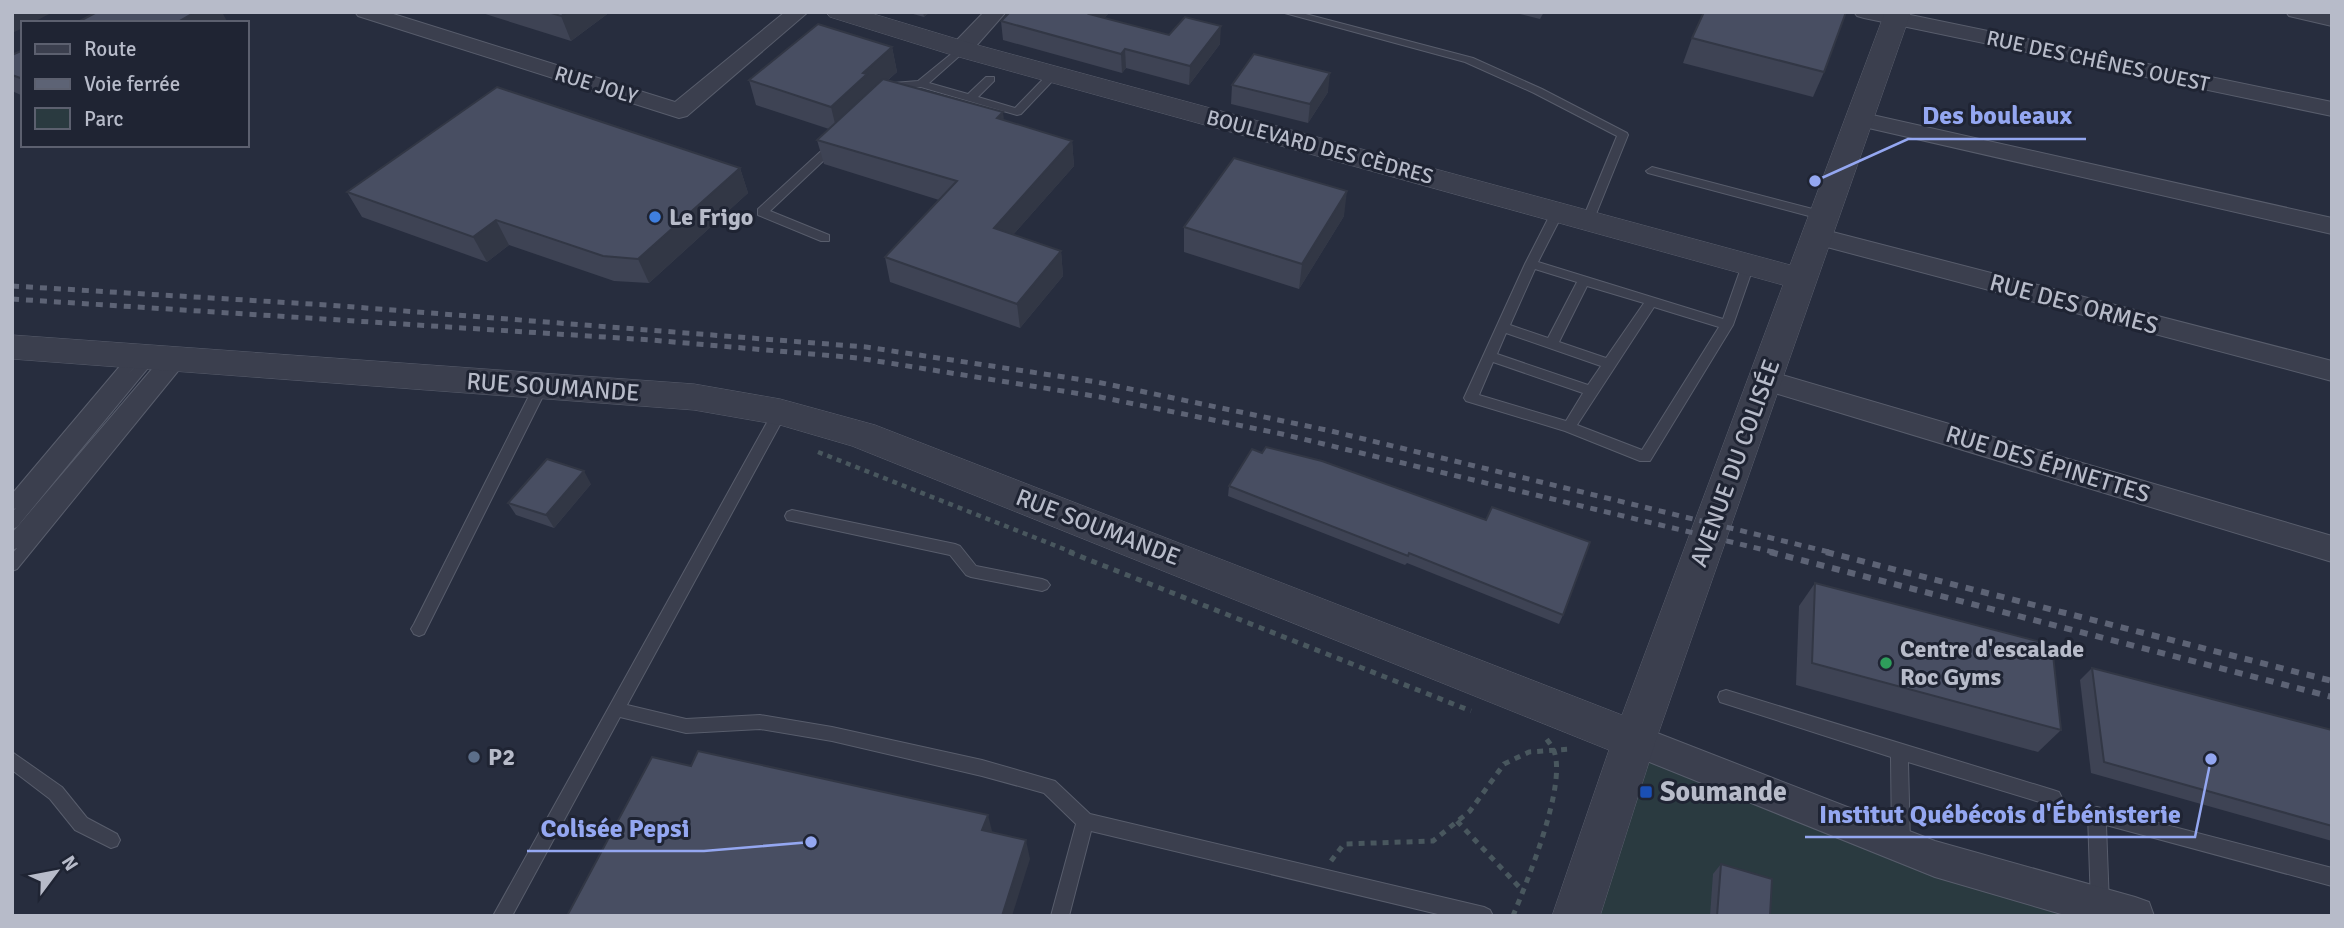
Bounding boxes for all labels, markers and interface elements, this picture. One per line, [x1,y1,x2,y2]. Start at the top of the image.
legend [21,21,248,147]
street label: RUE DES CHÊNES OUEST [1984,25,2212,97]
text: Route [84,36,136,62]
street label: RUE JOLY [551,60,641,110]
text: Voie ferrée [84,71,180,97]
callout: Des bouleaux [1908,92,2086,139]
text: Des bouleaux [1922,100,2073,132]
street label: BOULEVARD DES CÈDRES [1204,104,1436,190]
text: Parc [84,106,123,132]
place label: Le Frigo [669,202,753,232]
marker: Le Frigo [647,209,663,225]
street label: RUE DES ORMES [1986,267,2162,341]
street label: AVENUE DU COLISÉE [1683,355,1787,571]
street label: RUE SOUMANDE [465,366,641,408]
street label: RUE DES ÉPINETTES [1942,419,2154,509]
street label: RUE SOUMANDE [1012,482,1184,572]
place label: Centre d'escalade Roc Gyms [1900,634,2084,692]
marker: Centre d'escalade Roc Gyms [1878,655,1894,671]
place label: P2 [488,742,515,772]
marker: P2 [466,749,482,765]
place label: Soumande [1660,775,1787,809]
marker: Soumande [1638,784,1654,800]
callout: Institut Québécois d'Ébénisterie [1805,790,2195,837]
text: Institut Québécois d'Ébénisterie [1819,799,2181,831]
callout: Colisée Pepsi [527,804,704,851]
text: Colisée Pepsi [541,813,689,845]
north arrow [21,837,91,907]
text: N [56,852,83,875]

